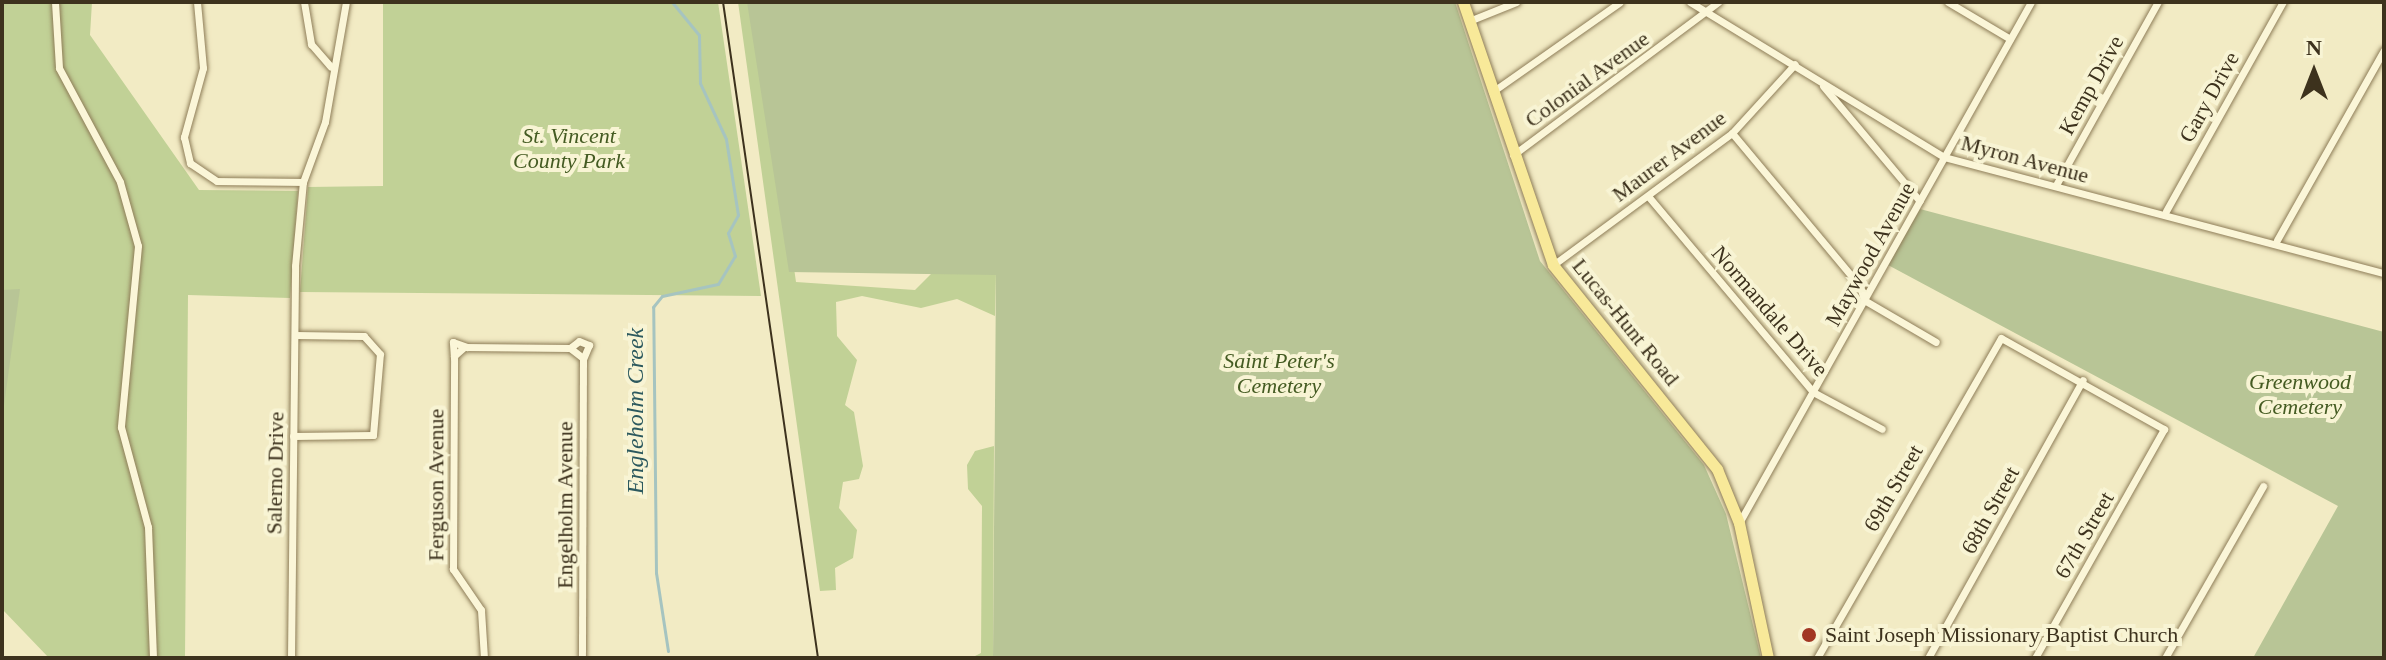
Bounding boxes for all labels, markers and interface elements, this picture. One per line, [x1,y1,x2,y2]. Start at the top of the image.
street label: Colonial Avenue [1519,25,1655,133]
street label: Kemp Drive [2053,31,2129,139]
north arrow [2274,32,2354,112]
text: N [2306,35,2322,60]
street label: Gary Drive [2173,47,2245,147]
street label: Maurer Avenue [1606,104,1732,208]
park label: St. Vincent County Park [513,122,625,174]
street label: Myron Avenue [1958,129,2092,189]
street label: Maywood Avenue [1819,177,1921,331]
street label: Normandale Drive [1706,240,1834,382]
street label: Lucas-Hunt Road [1567,253,1685,391]
water label: Engleholm Creek [622,328,650,494]
park label: Saint Peter's Cemetery [1223,347,1335,398]
park label: Greenwood Cemetery [2249,368,2351,420]
street label: Ferguson Avenue [423,408,449,562]
street label: Salerno Drive [261,411,289,535]
street label: Engelholm Avenue [552,421,578,589]
street label: 69th Street [1858,440,1928,536]
street label: 68th Street [1955,462,2025,558]
street label: 67th Street [2049,487,2119,583]
place label: Saint Joseph Missionary Baptist Church [1825,622,2178,648]
marker: Saint Joseph Missionary Baptist Church [1800,626,1818,644]

